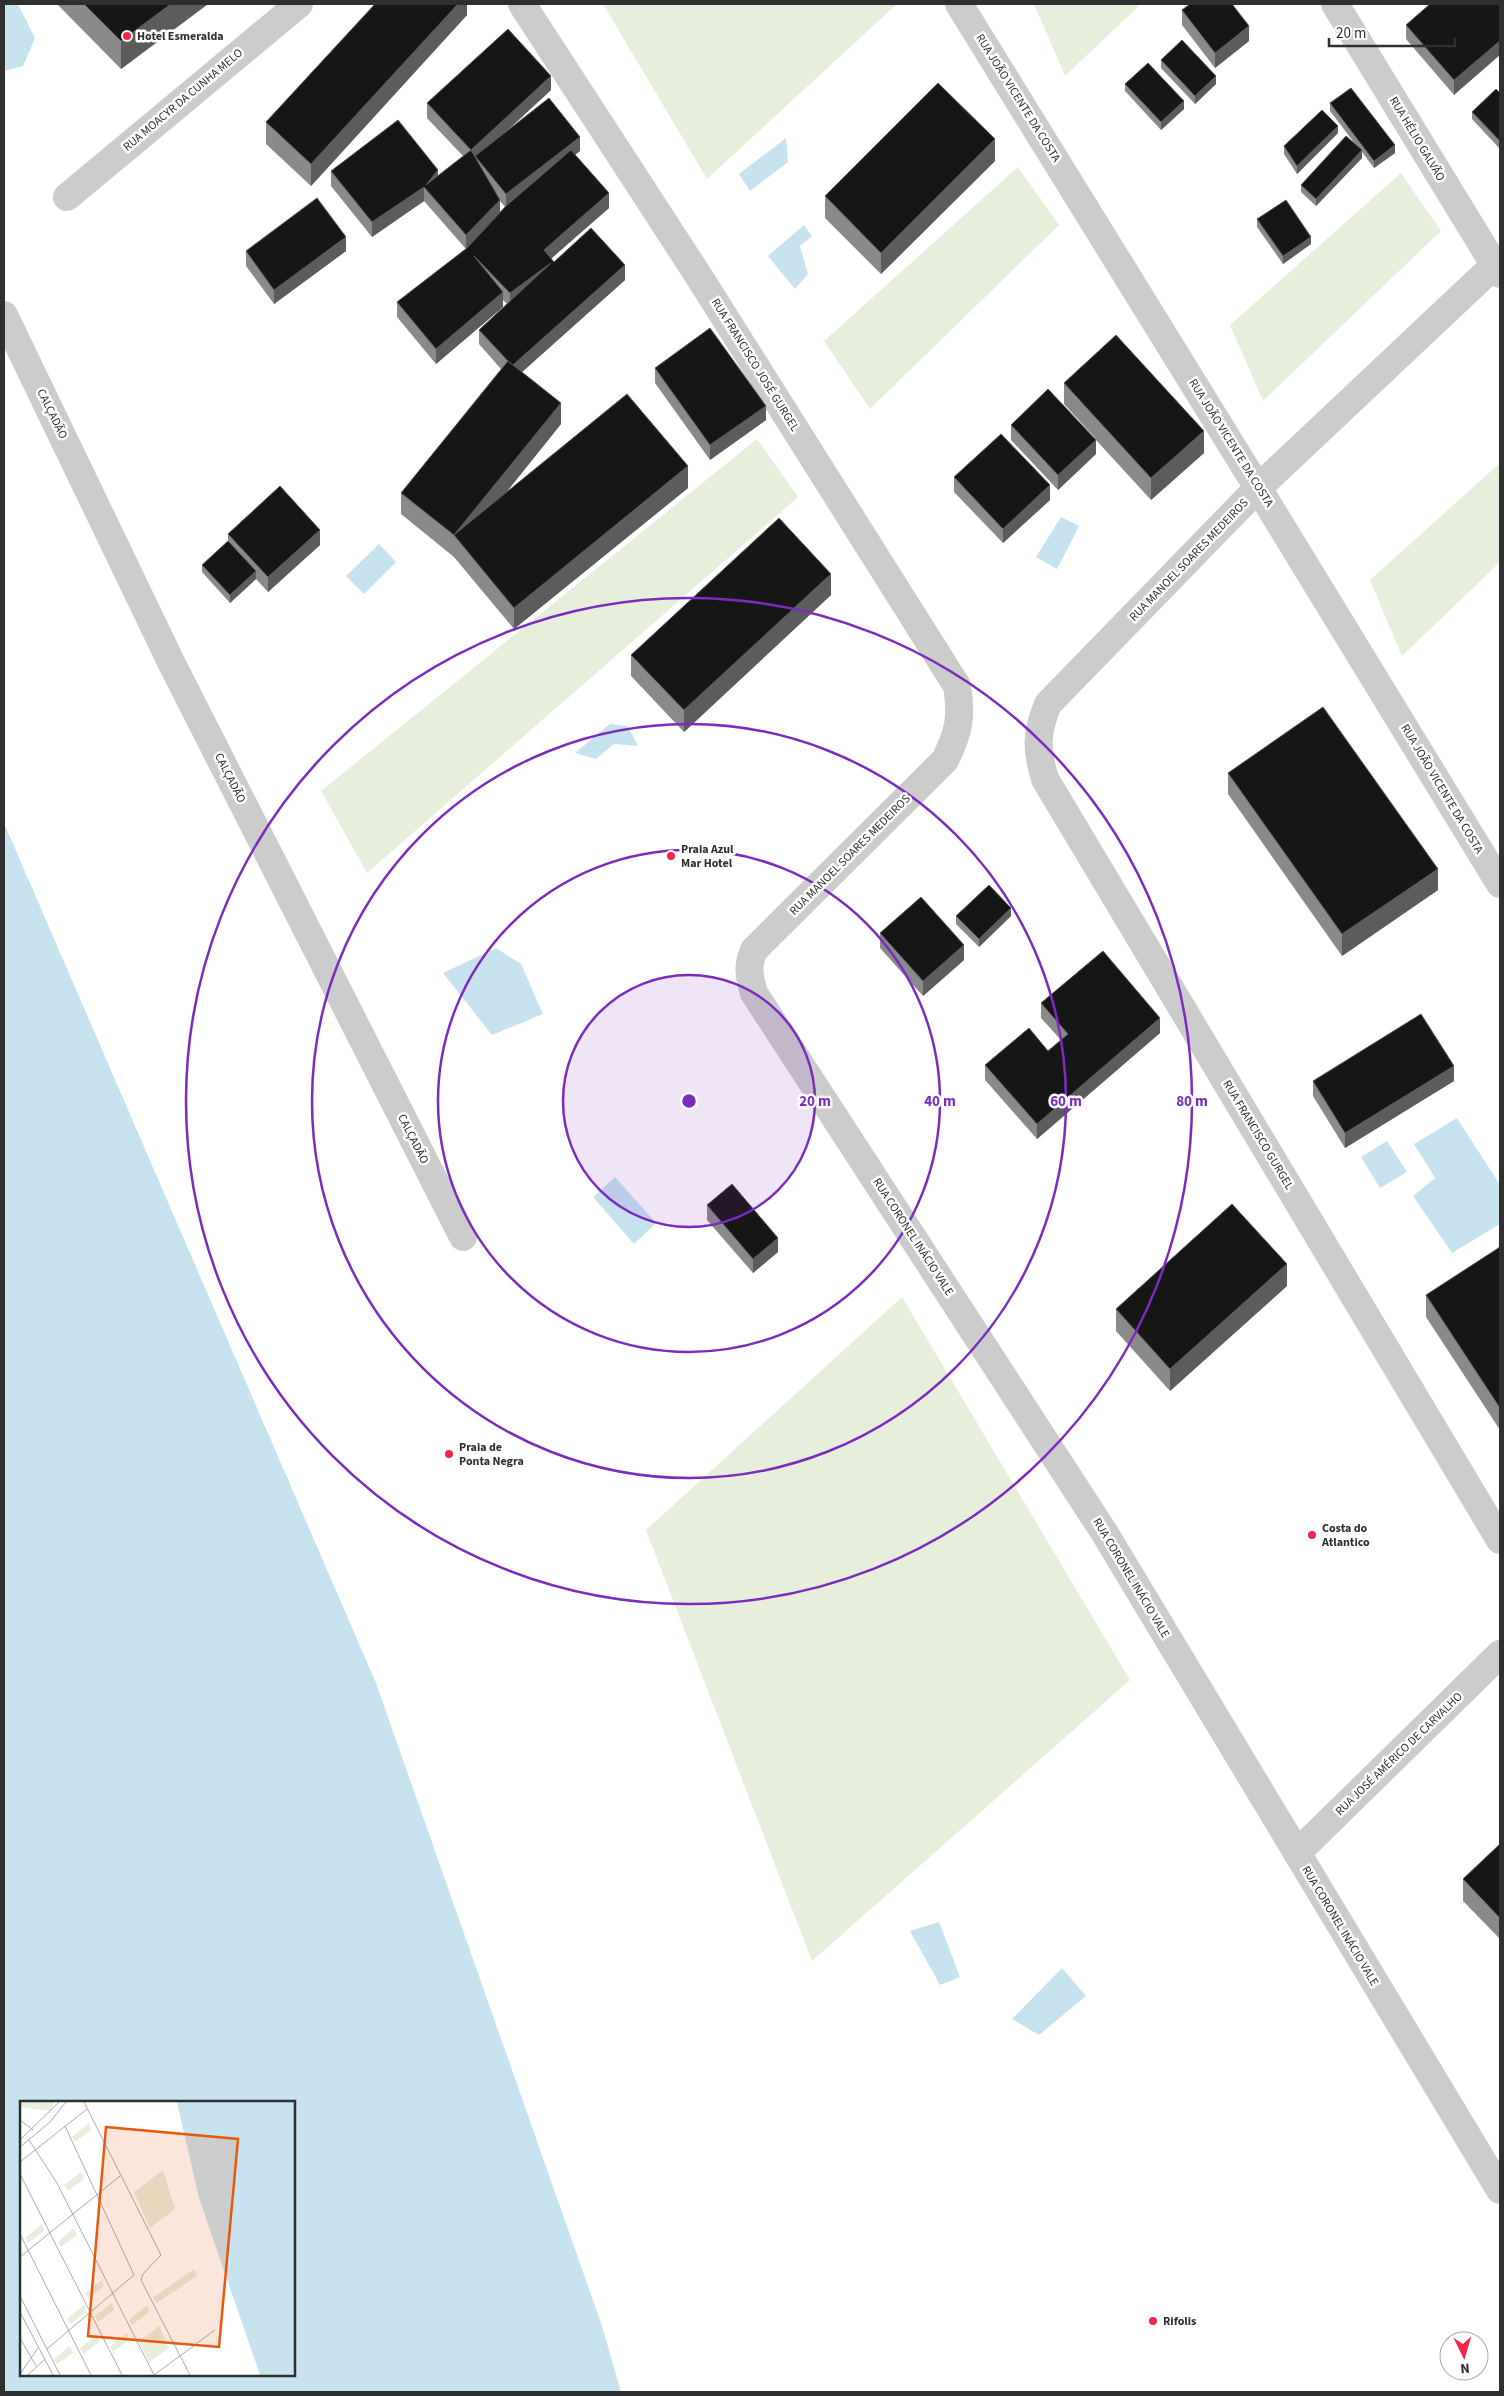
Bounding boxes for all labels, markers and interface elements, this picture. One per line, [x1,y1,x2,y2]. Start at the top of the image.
scale bar [1329,15,1455,47]
text: 20 m [1336,23,1366,44]
place label: Hotel Esmeralda [137,28,224,45]
marker: Hotel Esmeralda [121,30,133,42]
street label: RUA JOÃO VICENTE DA COSTA [971,31,1065,166]
street label: RUA MOACYR DA CUNHA MELO [119,45,247,155]
street label: RUA HÉLIO GALVÃO [1385,93,1449,185]
street label: RUA FRANCISCO JOSÉ GURGEL [707,295,803,435]
street label: RUA JOÃO VICENTE DA COSTA [1184,376,1278,511]
street label: CALÇADÃO [33,386,71,442]
street label: RUA MANOEL SOARES MEDEIROS [1126,495,1252,625]
street label: RUA JOÃO VICENTE DA COSTA [1397,721,1488,857]
street label: CALÇADÃO [210,750,250,806]
street label: RUA MANOEL SOARES MEDEIROS [786,791,914,919]
place label: Praia Azul Mar Hotel [681,841,734,872]
marker: Praia Azul Mar Hotel [665,850,677,862]
street label: RUA FRANCISCO GURGEL [1218,1077,1298,1193]
text: 20 m [799,1091,831,1112]
text: 40 m [924,1091,956,1112]
text: 60 m [1050,1091,1082,1112]
text: 80 m [1176,1091,1208,1112]
centre of rings [680,1092,698,1110]
street label: CALÇADÃO [393,1111,433,1167]
street label: RUA CORONEL INÁCIO VALE [868,1175,958,1299]
place label: Praia de Ponta Negra [459,1439,524,1470]
marker: Praia de Ponta Negra [443,1448,455,1460]
street label: RUA CORONEL INÁCIO VALE [1088,1515,1174,1641]
place label: Costa do Atlantico [1321,1520,1370,1551]
marker: Costa do Atlantico [1306,1529,1318,1541]
street label: RUA JOSÉ AMÉRICO DE CARVALHO [1332,1688,1466,1820]
street label: RUA CORONEL INÁCIO VALE [1297,1863,1383,1989]
inset map [20,2101,295,2376]
place label: Rifolis [1163,2313,1196,2330]
marker: Rifolis [1147,2315,1159,2327]
north arrow [1439,2331,1489,2381]
text: N [1460,2358,1471,2378]

